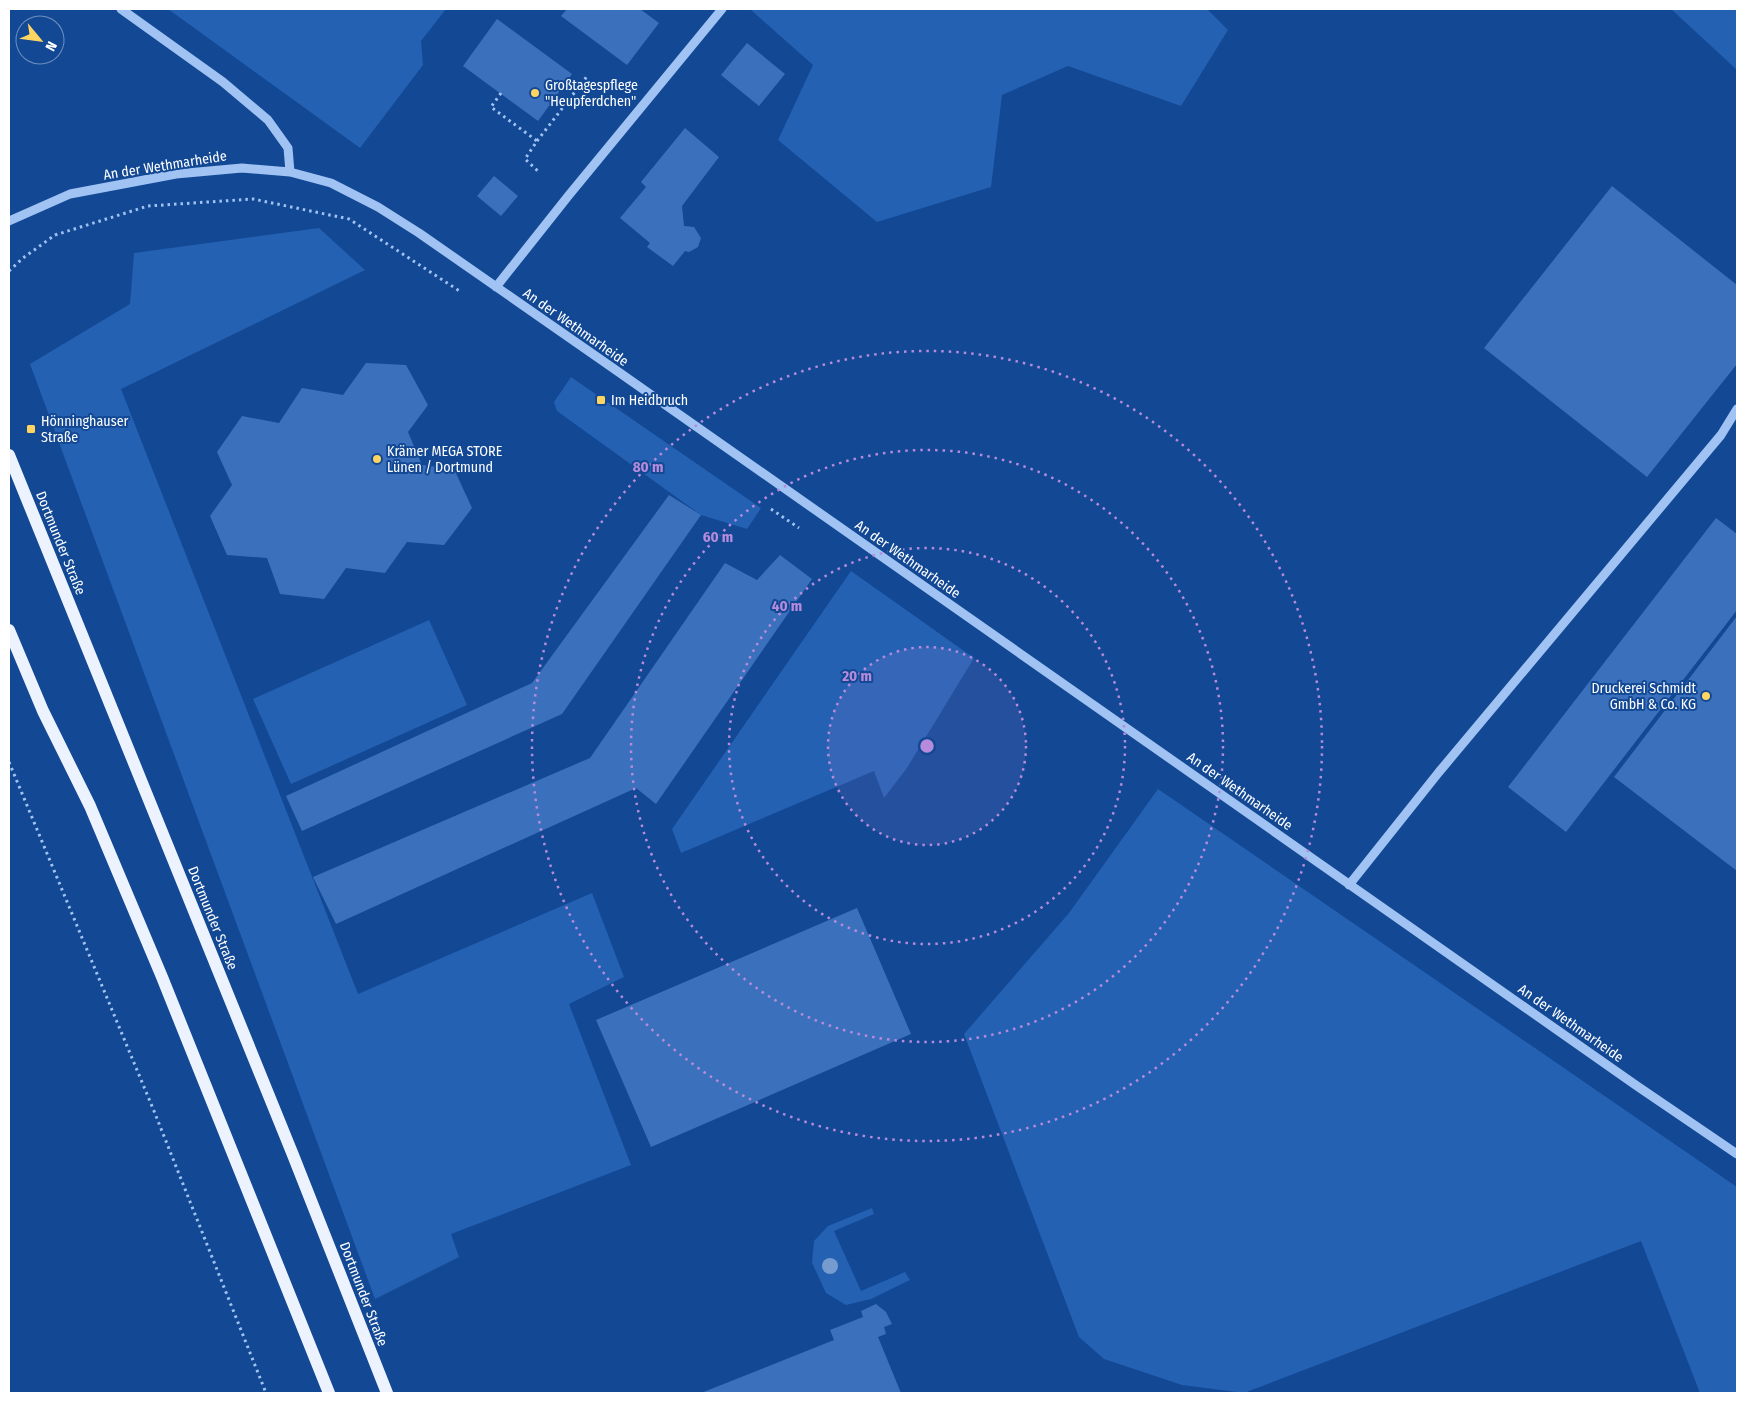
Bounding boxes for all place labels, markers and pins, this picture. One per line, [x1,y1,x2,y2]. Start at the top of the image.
place label: Großtagespflege "Heupferdchen" [545,77,638,110]
marker: Großtagespflege "Heupferdchen" [529,87,541,99]
place label: Im Heidbruch [611,392,688,409]
marker: Im Heidbruch [595,394,607,406]
place label: Hönninghauser Straße [41,413,129,446]
marker: Hönninghauser Straße [25,423,37,435]
place label: Krämer MEGA STORE Lünen / Dortmund [387,443,503,476]
marker: Krämer MEGA STORE Lünen / Dortmund [371,453,383,465]
place label: Druckerei Schmidt GmbH & Co. KG [1591,680,1696,713]
marker: Druckerei Schmidt GmbH & Co. KG [1700,690,1712,702]
centre of rings [918,737,936,755]

